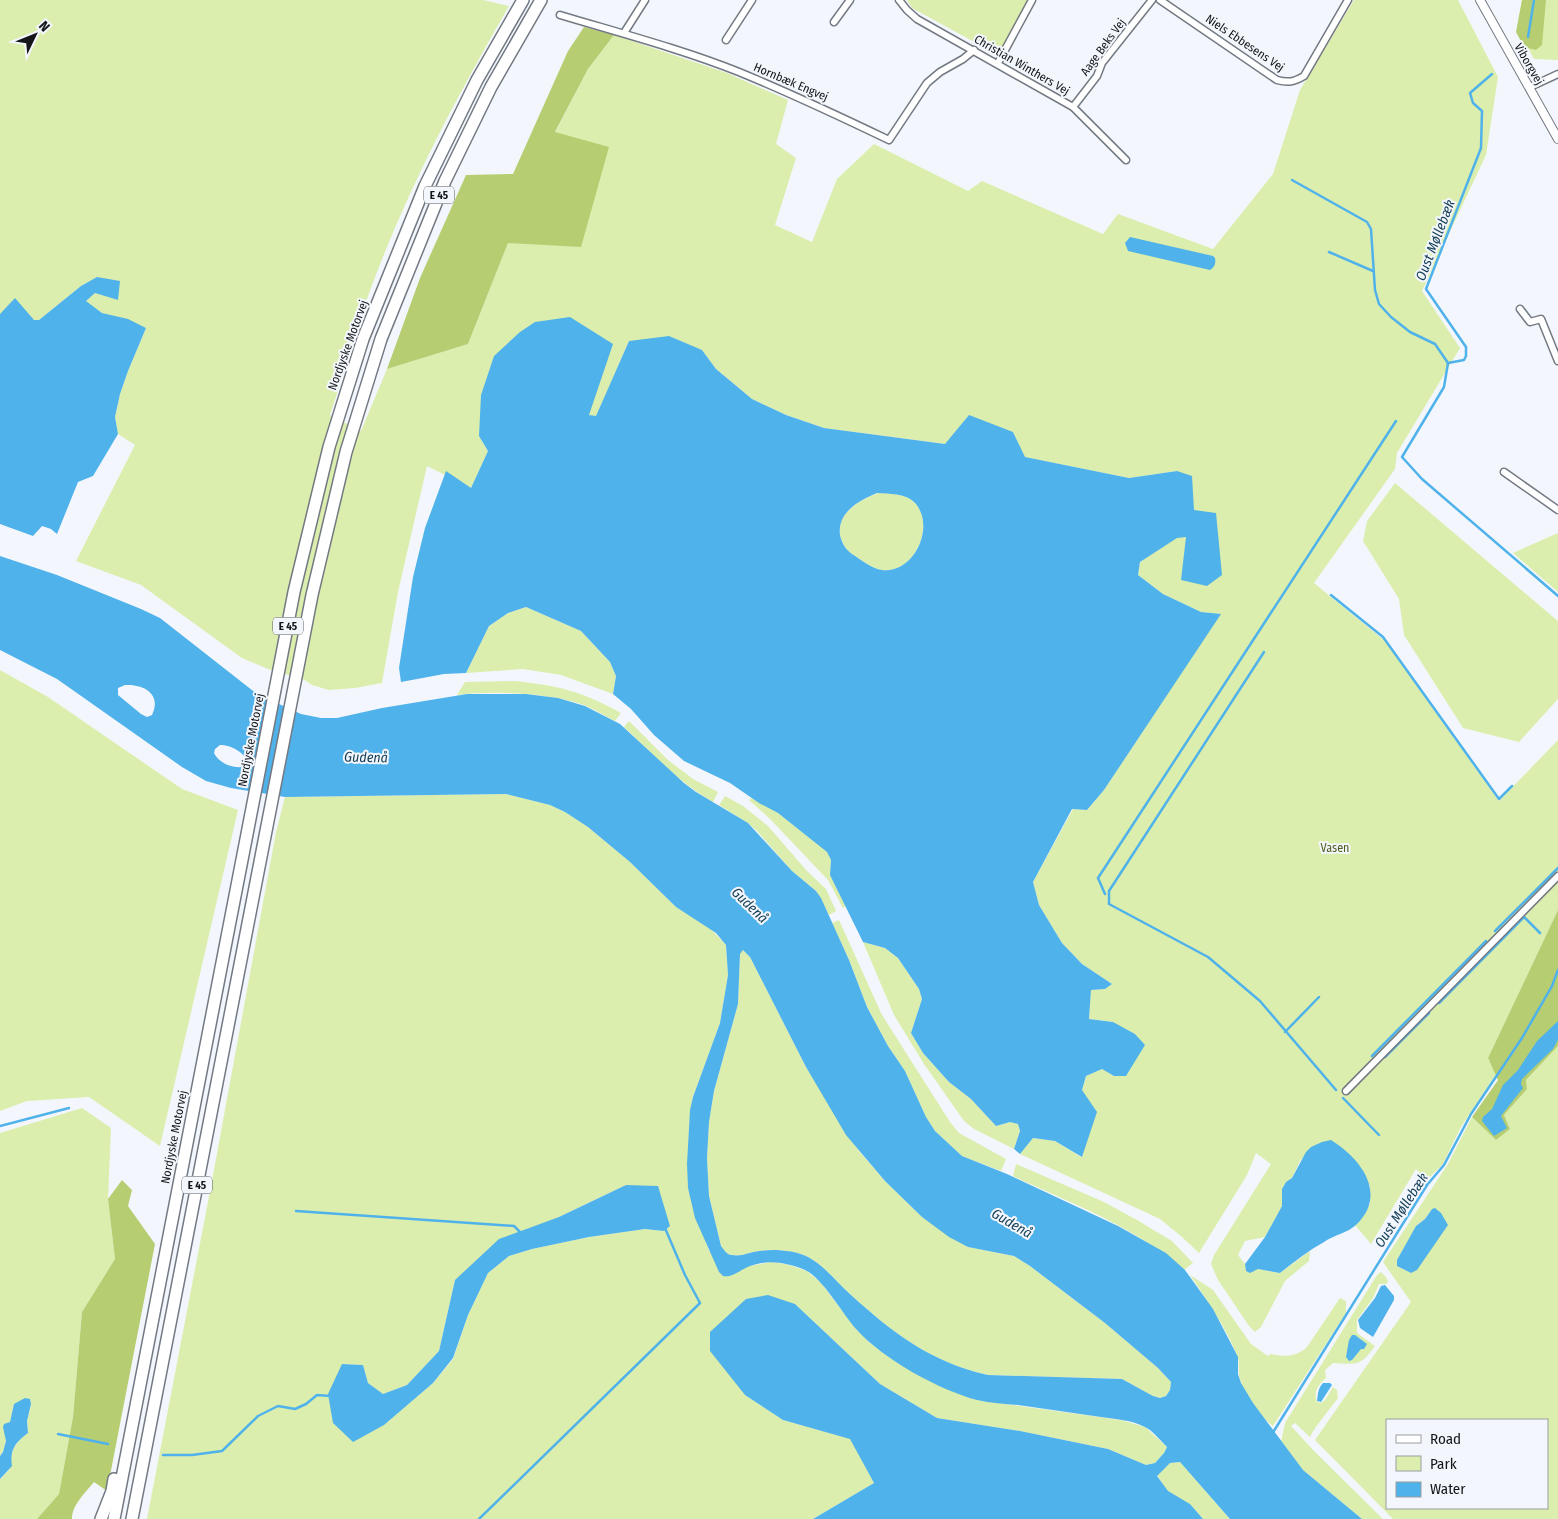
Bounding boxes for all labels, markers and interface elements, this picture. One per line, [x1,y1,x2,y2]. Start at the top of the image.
north arrow [10,10,60,60]
street label: Niels Ebbesens Vej [1203,12,1287,74]
street label: Aage Beks Vej [1078,16,1128,78]
text: N [35,18,53,35]
street label: Christian Winthers Vej [972,32,1072,98]
street label: Viborgvej [1512,41,1546,87]
street label: Hornbæk Engvej [752,60,830,104]
road number: E 45 [424,186,454,204]
water label: Oust Møllebæk [1412,197,1459,283]
street label: Nordjyske Motorvej [325,298,371,392]
road number: E 45 [273,618,303,634]
street label: Nordjyske Motorvej [235,692,267,788]
water label: Gudenå [344,749,388,766]
park label: Vasen [1321,841,1349,855]
water label: Gudenå [728,884,771,927]
street label: Nordjyske Motorvej [158,1089,190,1185]
water label: Oust Møllebæk [1371,1170,1432,1251]
road number: E 45 [182,1176,212,1194]
water label: Gudenå [988,1205,1035,1242]
legend [1386,1419,1548,1509]
text: Road [1430,1430,1461,1448]
text: Park [1430,1455,1457,1473]
text: Water [1430,1480,1466,1498]

